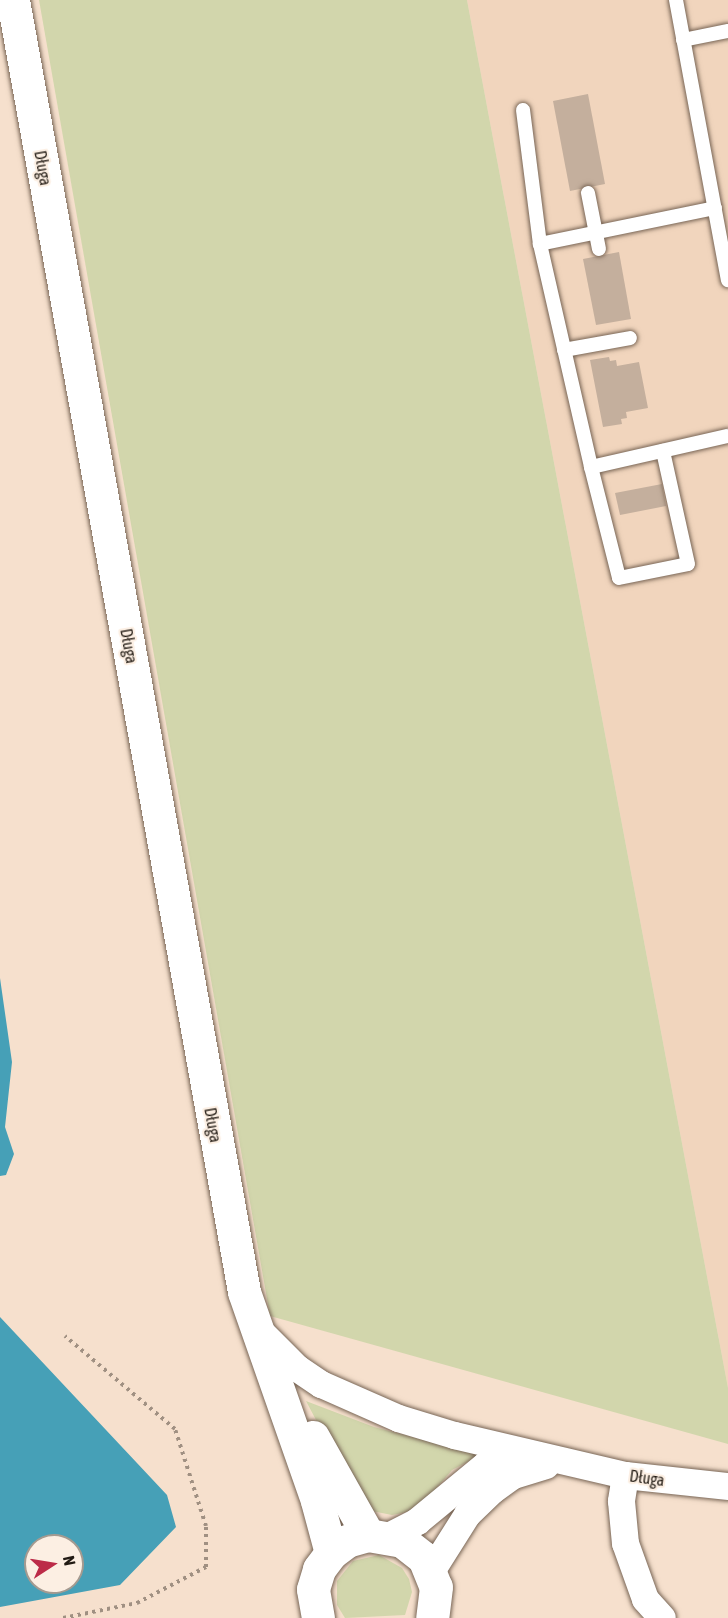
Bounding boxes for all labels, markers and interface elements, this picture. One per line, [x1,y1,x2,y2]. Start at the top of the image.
street label: Długa [31,149,55,187]
street label: Długa [117,627,141,665]
street label: Długa [201,1106,225,1144]
street label: Długa [628,1466,666,1490]
north arrow [24,1534,84,1594]
text: N [60,1554,79,1567]

